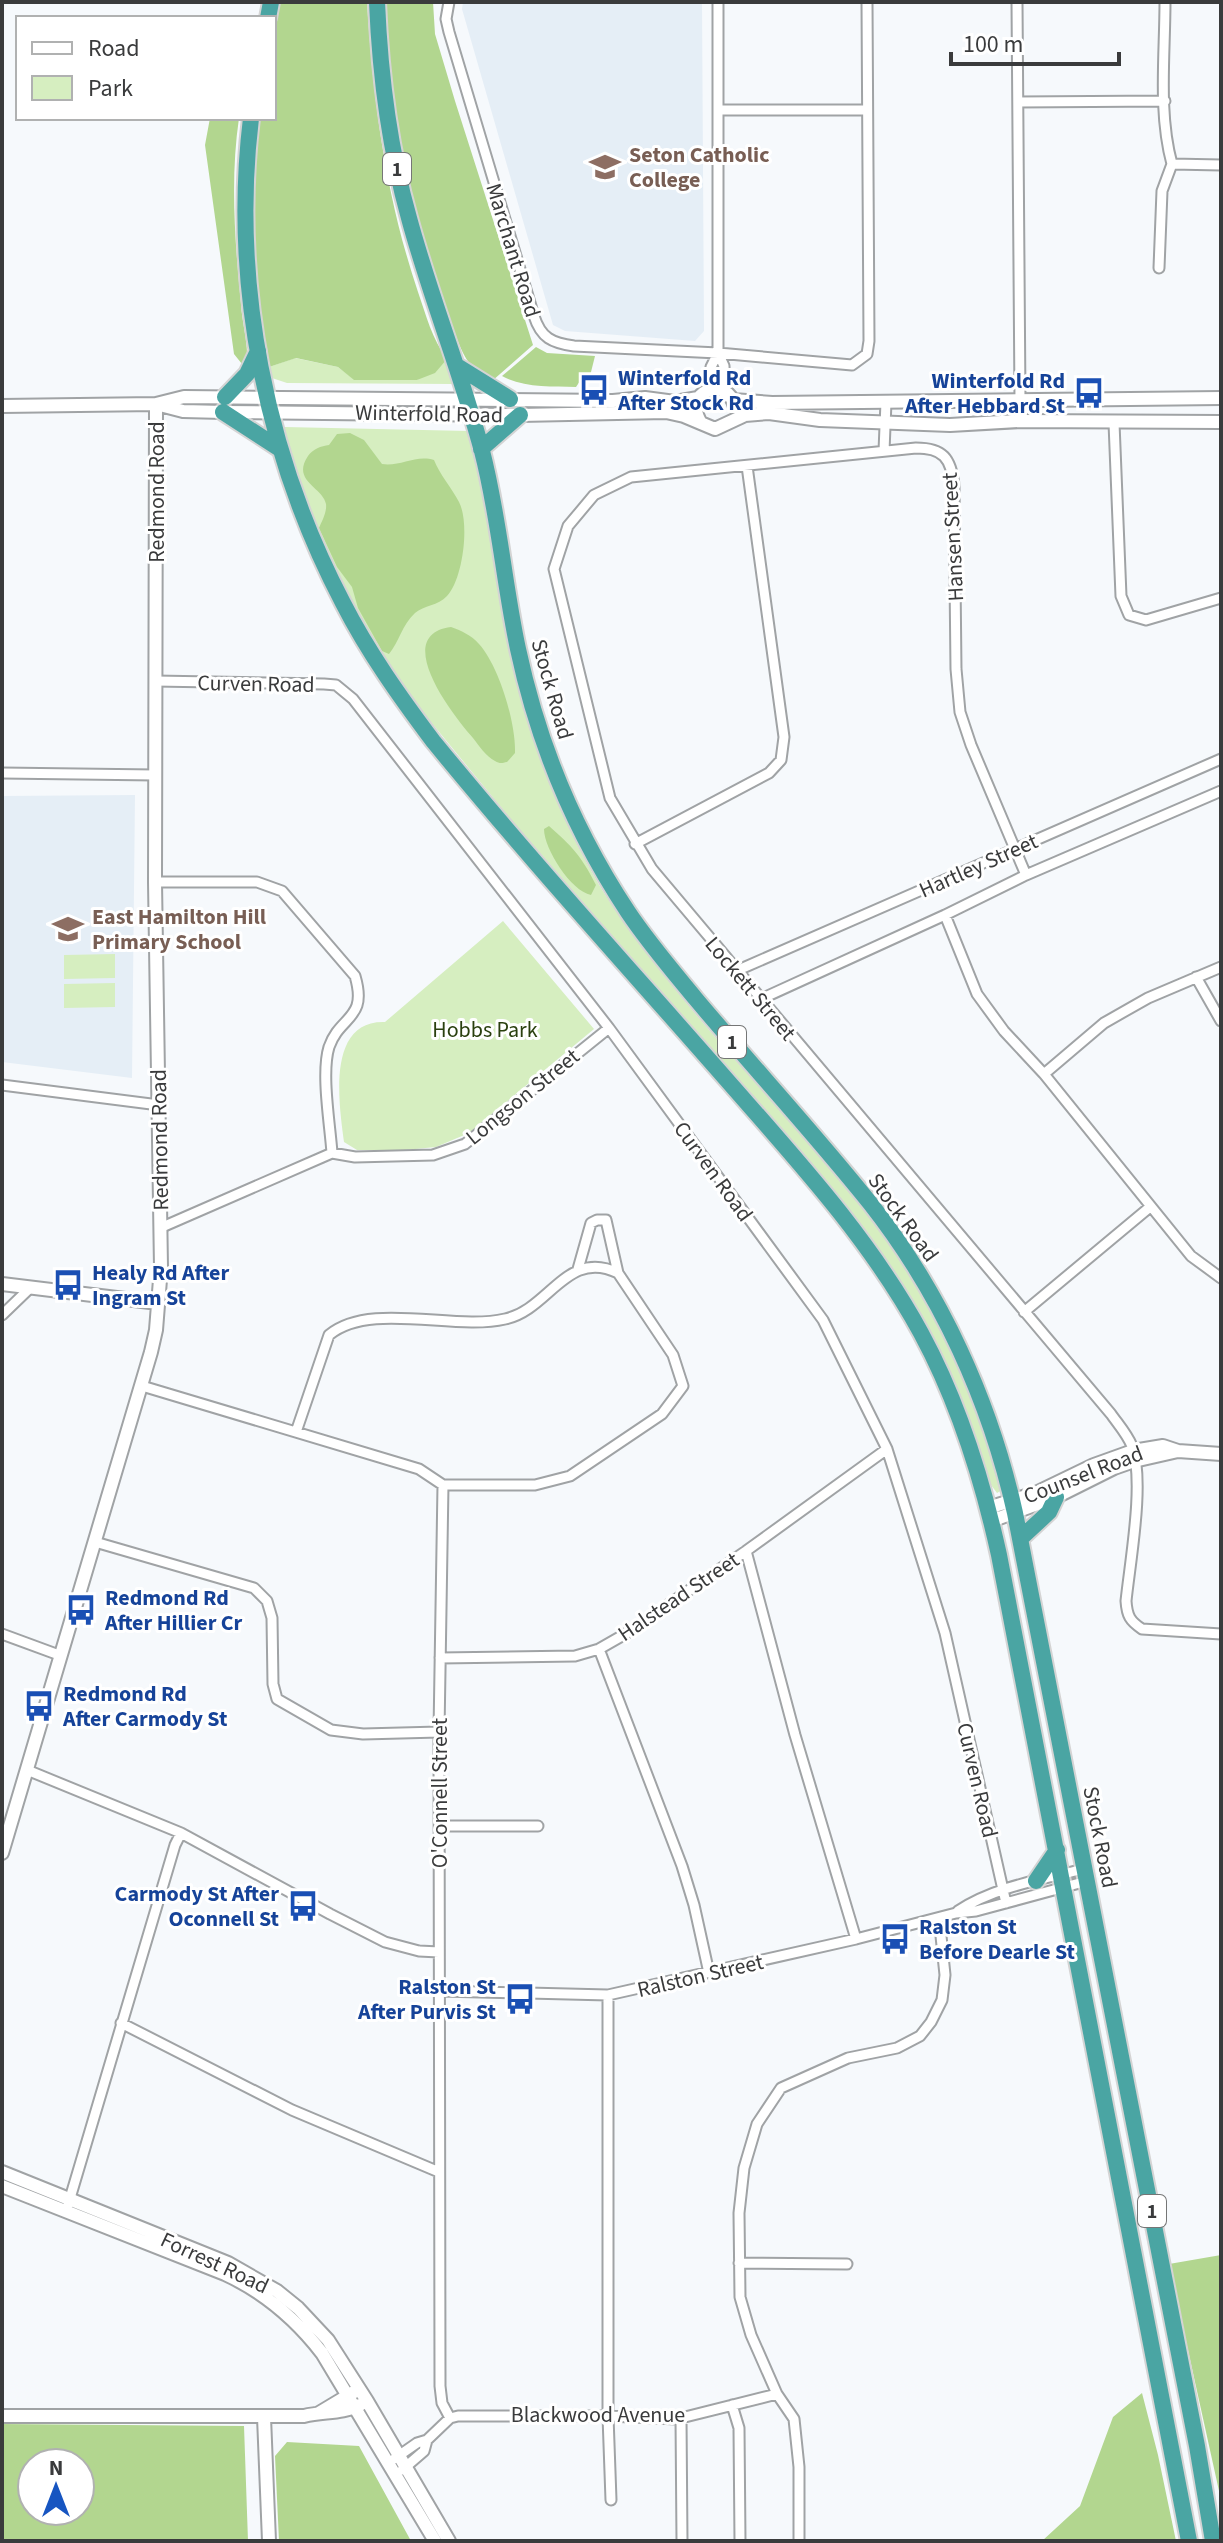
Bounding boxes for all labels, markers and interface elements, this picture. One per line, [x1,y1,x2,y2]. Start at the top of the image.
legend [16,16,276,120]
scale bar [951,16,1119,66]
text: 100 m [963,27,1023,62]
text: Road [88,31,140,66]
text: Park [88,71,133,106]
place label: Seton Catholic College [629,139,769,196]
school or university icon: Seton Catholic College [588,150,622,184]
road number: 1 [383,153,411,185]
street label: Marchant Road [477,179,549,321]
place label: Winterfold Rd After Stock Rd [617,362,754,419]
place label: Winterfold Rd After Hebbard St [904,365,1066,422]
bus stop icon: Winterfold Rd After Stock Rd [577,373,611,407]
bus stop icon: Winterfold Rd After Hebbard St [1072,376,1106,410]
street label: Winterfold Road [355,397,503,431]
street label: Redmond Road [141,421,173,563]
street label: Hansen Street [934,471,972,602]
street label: Stock Road [522,635,582,743]
street label: Curven Road [197,667,315,701]
street label: Hartley Street [914,825,1043,906]
place label: East Hamilton Hill Primary School [92,901,267,958]
school or university icon: East Hamilton Hill Primary School [51,912,85,946]
street label: Lockett Street [697,930,804,1048]
park label: Hobbs Park [432,1014,538,1046]
road number: 1 [718,1026,746,1058]
street label: Longson Street [459,1041,587,1153]
street label: Redmond Road [143,1069,177,1211]
street label: Curven Road [666,1115,761,1228]
street label: Stock Road [860,1167,946,1269]
place label: Healy Rd After Ingram St [92,1257,230,1314]
bus stop icon: Healy Rd After Ingram St [51,1268,85,1302]
street label: Counsel Road [1019,1437,1148,1512]
street label: Halstead Street [611,1544,746,1649]
place label: Redmond Rd After Hillier Cr [104,1582,243,1639]
bus stop icon: Redmond Rd After Hillier Cr [64,1593,98,1627]
place label: Redmond Rd After Carmody St [62,1678,228,1735]
bus stop icon: Redmond Rd After Carmody St [22,1689,56,1723]
street label: O'Connell Street [424,1717,456,1868]
street label: Curven Road [948,1719,1006,1841]
street label: Stock Road [1075,1784,1126,1891]
place label: Carmody St After Oconnell St [115,1878,280,1935]
bus stop icon: Carmody St After Oconnell St [286,1889,320,1923]
place label: Ralston St Before Dearle St [919,1911,1076,1968]
bus stop icon: Ralston St Before Dearle St [878,1922,912,1956]
street label: Ralston Street [634,1946,767,2006]
place label: Ralston St After Purvis St [357,1971,497,2028]
bus stop icon: Ralston St After Purvis St [503,1982,537,2016]
road number: 1 [1138,2195,1166,2227]
street label: Forrest Road [155,2224,274,2302]
street label: Blackwood Avenue [511,2399,685,2431]
north arrow [16,2447,96,2527]
text: N [49,2452,63,2484]

